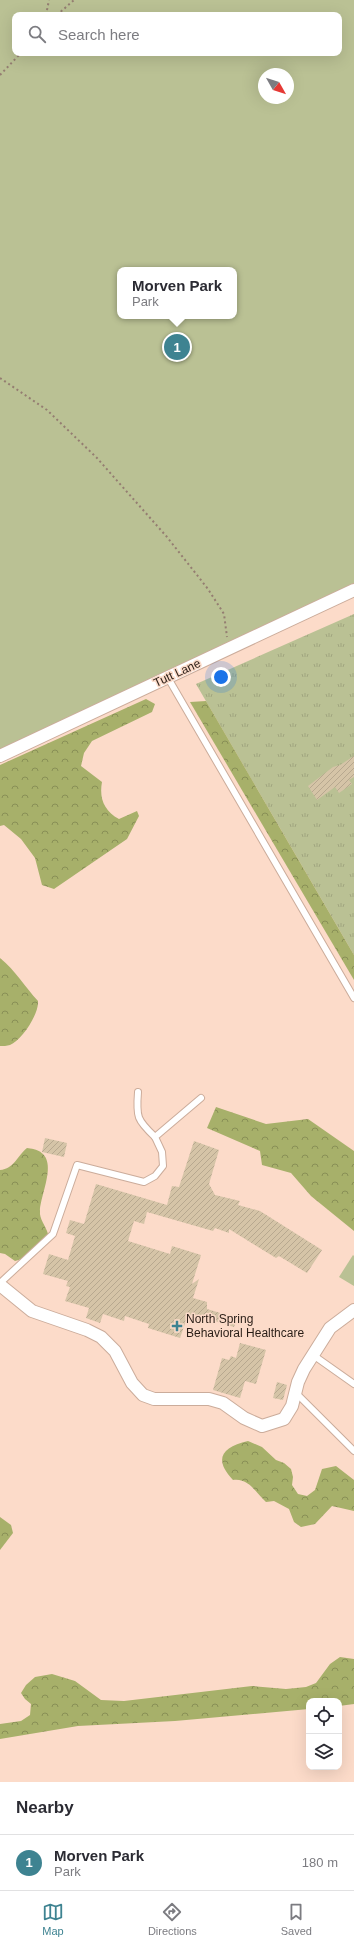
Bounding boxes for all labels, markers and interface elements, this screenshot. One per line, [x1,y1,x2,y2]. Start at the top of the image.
search box [12,12,342,56]
icon: search [26,23,48,45]
text: Search here [58,26,140,43]
north arrow [258,68,294,104]
popup [117,267,237,319]
text: Morven Park [132,277,222,294]
text: Park [132,294,159,309]
pin: 1 [164,332,190,362]
street label: Tutt Lane [151,656,203,690]
your location [211,667,231,687]
place label: North Spring Behavioral Healthcare [186,1312,304,1340]
marker: North Spring Behavioral Healthcare [171,1320,183,1332]
map controls [306,1698,342,1770]
button: locate [306,1698,342,1734]
button: layers [306,1734,342,1770]
text: Nearby [16,1798,74,1817]
text: Morven Park [54,1847,144,1864]
text: 1 [25,1855,33,1870]
text: 180 m [302,1855,338,1870]
text: Park [54,1864,81,1879]
tab: Map [42,1901,64,1937]
tab: Directions [148,1901,197,1937]
tab: Saved [281,1901,312,1937]

